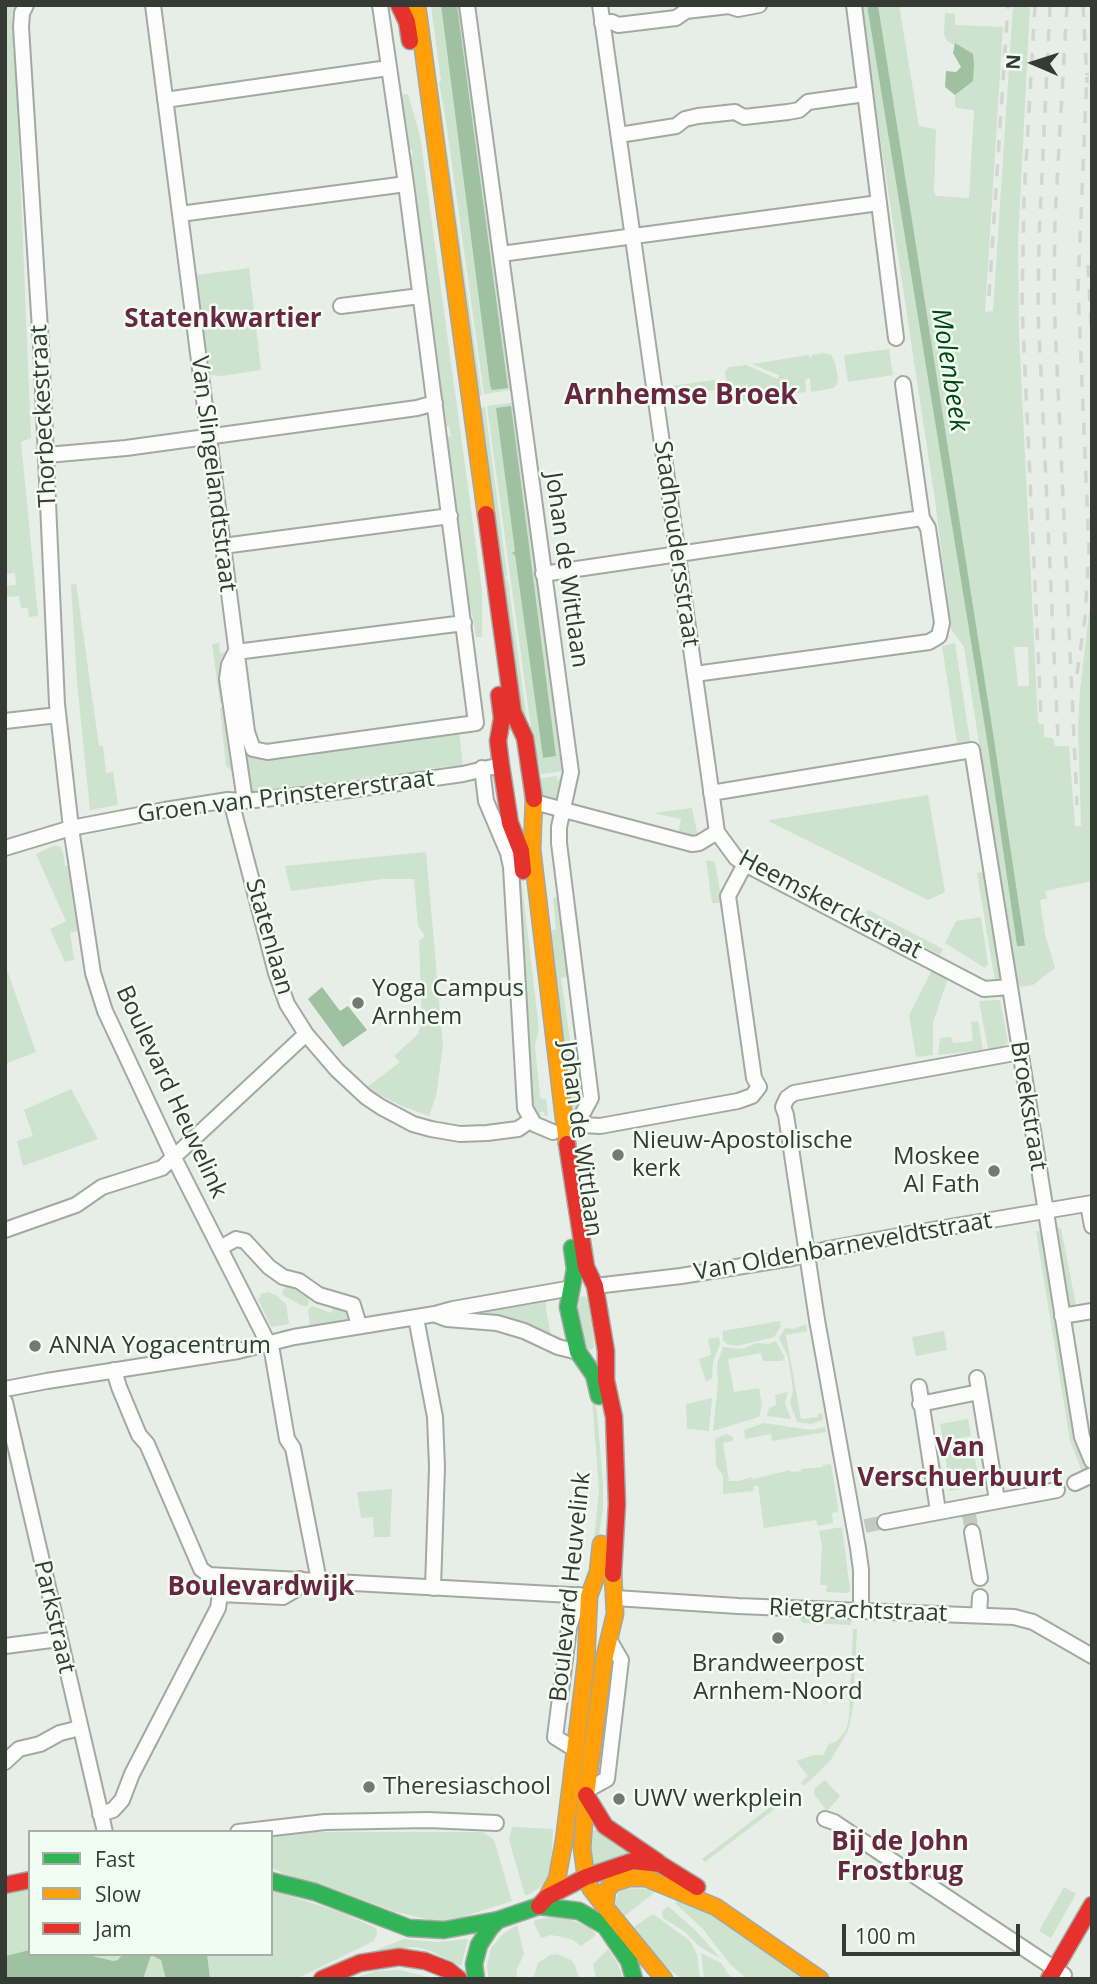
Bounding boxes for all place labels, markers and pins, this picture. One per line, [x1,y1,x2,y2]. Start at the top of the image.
place label: Yoga Campus Arnhem [372,975,524,1031]
marker: Yoga Campus Arnhem [350,995,366,1011]
place label: Nieuw-Apostolische kerk [632,1127,853,1183]
place label: Moskee Al Fath [893,1143,980,1199]
marker: Nieuw-Apostolische kerk [610,1147,626,1163]
marker: Moskee Al Fath [986,1163,1002,1179]
place label: ANNA Yogacentrum [49,1332,271,1360]
marker: ANNA Yogacentrum [27,1338,43,1354]
marker: Brandweerpost Arnhem-Noord [770,1630,786,1646]
place label: Brandweerpost Arnhem-Noord [692,1650,864,1706]
place label: Theresiaschool [383,1773,551,1801]
marker: Theresiaschool [361,1779,377,1795]
place label: UWV werkplein [633,1785,803,1813]
marker: UWV werkplein [611,1791,627,1807]

